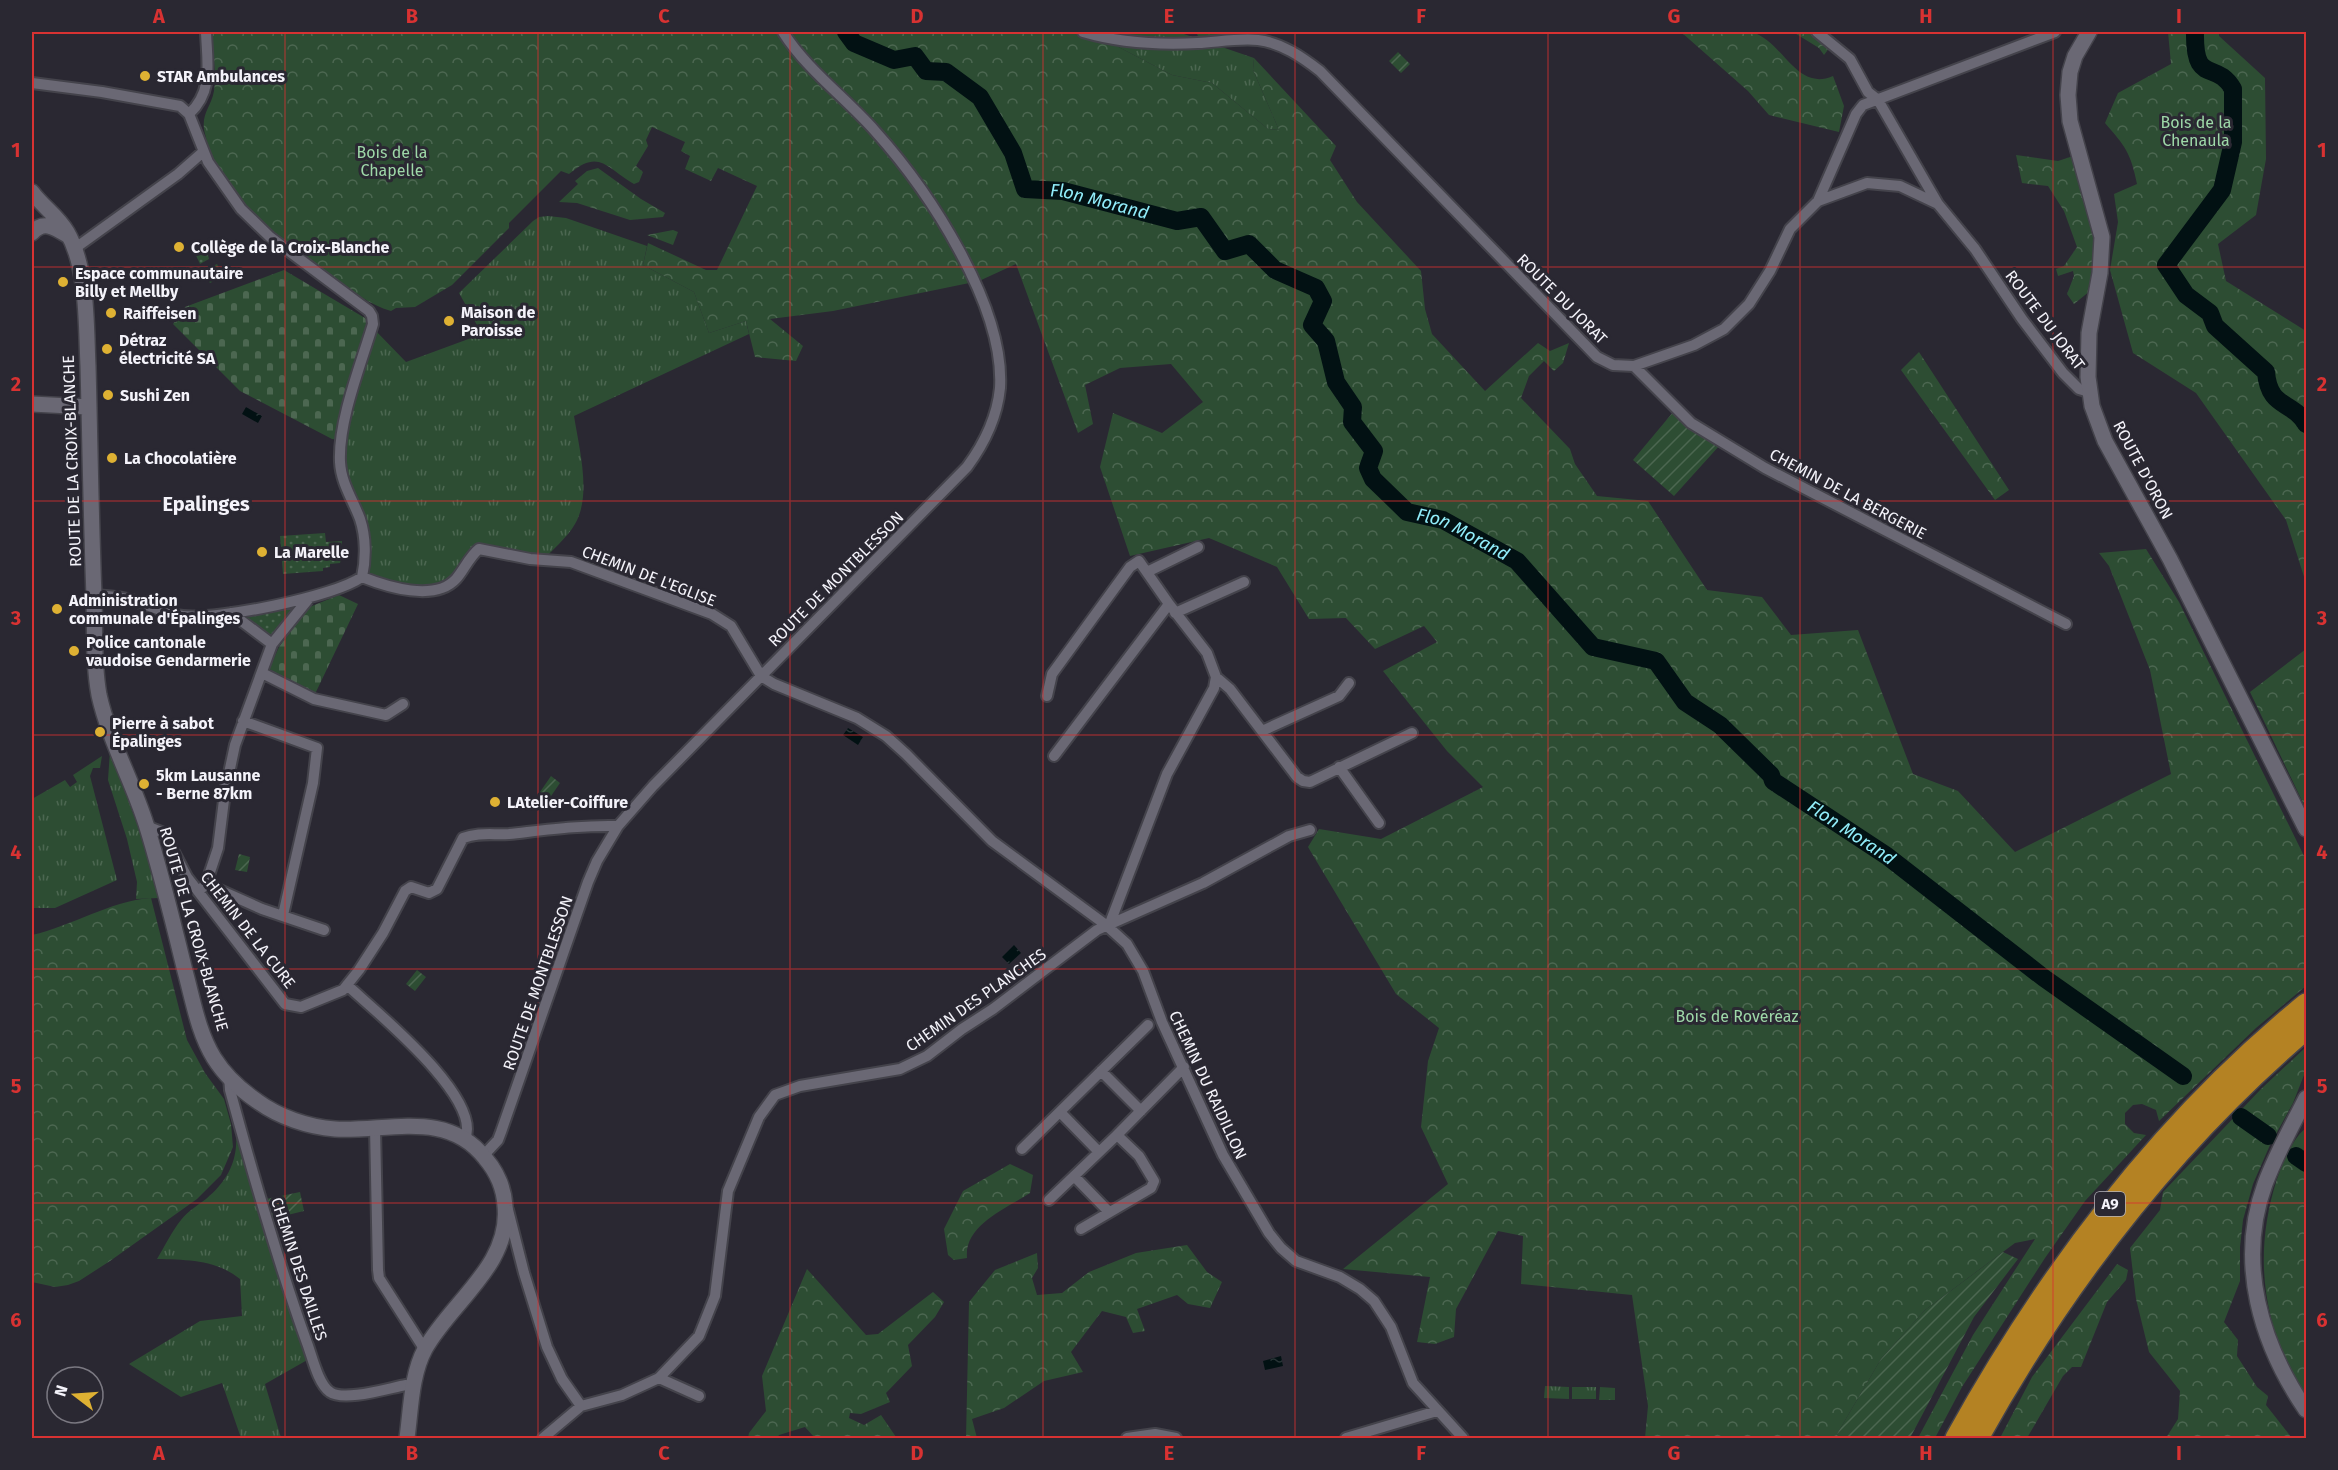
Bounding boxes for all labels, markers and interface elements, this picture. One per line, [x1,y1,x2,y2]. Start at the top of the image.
text: A [152,4,166,28]
text: B [406,4,418,28]
text: C [658,4,670,28]
text: D [910,4,924,28]
text: E [1164,4,1174,28]
text: F [1416,4,1426,28]
text: G [1668,4,1680,28]
text: H [1919,4,1933,28]
text: I [2176,4,2182,28]
place label: STAR Ambulances [157,67,285,86]
marker: STAR Ambulances [138,69,152,83]
park label: Bois de la Chenaula [2160,113,2232,150]
text: 1 [11,138,21,162]
text: 1 [2317,138,2327,162]
park label: Bois de la Chapelle [356,143,428,180]
water label: Flon Morand [1050,179,1152,224]
place label: Collège de la Croix-Blanche [191,238,389,257]
marker: Collège de la Croix-Blanche [172,240,186,254]
street label: ROUTE DU JORAT [1513,250,1612,349]
place label: Espace communautaire Billy et Mellby [75,264,243,301]
street label: ROUTE DU JORAT [2001,266,2089,374]
marker: Espace communautaire Billy et Mellby [56,275,70,289]
place label: Maison de Paroisse [461,303,536,340]
place label: Raiffeisen [123,304,196,323]
marker: Raiffeisen [104,306,118,320]
marker: Maison de Paroisse [442,314,456,328]
place label: Détraz électricité SA [119,331,216,368]
marker: Détraz électricité SA [100,342,114,356]
street label: ROUTE DE LA CROIX-BLANCHE [59,355,85,567]
text: 2 [11,372,21,396]
text: 2 [2317,372,2327,396]
place label: Sushi Zen [120,386,190,405]
marker: Sushi Zen [101,388,115,402]
street label: ROUTE D'ORON [2109,418,2177,522]
street label: CHEMIN DE LA BERGERIE [1766,445,1930,543]
place label: La Chocolatière [124,449,237,468]
marker: La Chocolatière [105,451,119,465]
district label: Epalinges [162,492,250,516]
water label: Flon Morand [1414,503,1514,566]
street label: ROUTE DE MONTBLESSON [764,507,908,651]
street label: CHEMIN DE L'EGLISE [579,542,719,610]
place label: La Marelle [274,543,349,562]
marker: La Marelle [255,545,269,559]
place label: Administration communale d'Épalinges [68,591,240,628]
marker: Administration communale d'Épalinges [50,602,64,616]
text: 3 [10,606,21,630]
text: 3 [2316,606,2327,630]
place label: Police cantonale vaudoise Gendarmerie [85,633,251,670]
marker: Police cantonale vaudoise Gendarmerie [67,644,81,658]
place label: Pierre à sabot Épalinges [112,714,215,751]
marker: Pierre à sabot Épalinges [93,725,107,739]
place label: 5km Lausanne - Berne 87km [156,766,260,803]
marker: 5km Lausanne - Berne 87km [137,777,151,791]
place label: LAtelier-Coiffure [507,793,628,812]
marker: LAtelier-Coiffure [488,795,502,809]
water label: Flon Morand [1803,796,1900,870]
street label: ROUTE DE LA CROIX-BLANCHE [156,825,232,1033]
text: 4 [10,840,22,864]
text: 4 [2316,840,2328,864]
street label: CHEMIN DE LA CURE [197,868,299,992]
street label: ROUTE DE MONTBLESSON [499,893,577,1073]
street label: CHEMIN DES PLANCHES [902,944,1050,1056]
park label: Bois de Rovéréaz [1675,1007,1799,1026]
street label: CHEMIN DU RAIDILLON [1165,1008,1251,1162]
text: 5 [11,1074,22,1098]
text: 5 [2317,1074,2328,1098]
road number: A9 [2095,1192,2125,1216]
street label: CHEMIN DES DAILLES [267,1195,331,1343]
text: 6 [10,1308,22,1332]
text: 6 [2316,1308,2328,1332]
north arrow [45,1365,105,1425]
text: N [50,1383,72,1399]
text: A [152,1441,166,1465]
text: B [406,1441,418,1465]
text: C [658,1441,670,1465]
text: D [910,1441,924,1465]
text: E [1164,1441,1174,1465]
text: F [1416,1441,1426,1465]
text: G [1668,1441,1680,1465]
text: H [1919,1441,1933,1465]
text: I [2176,1441,2182,1465]

